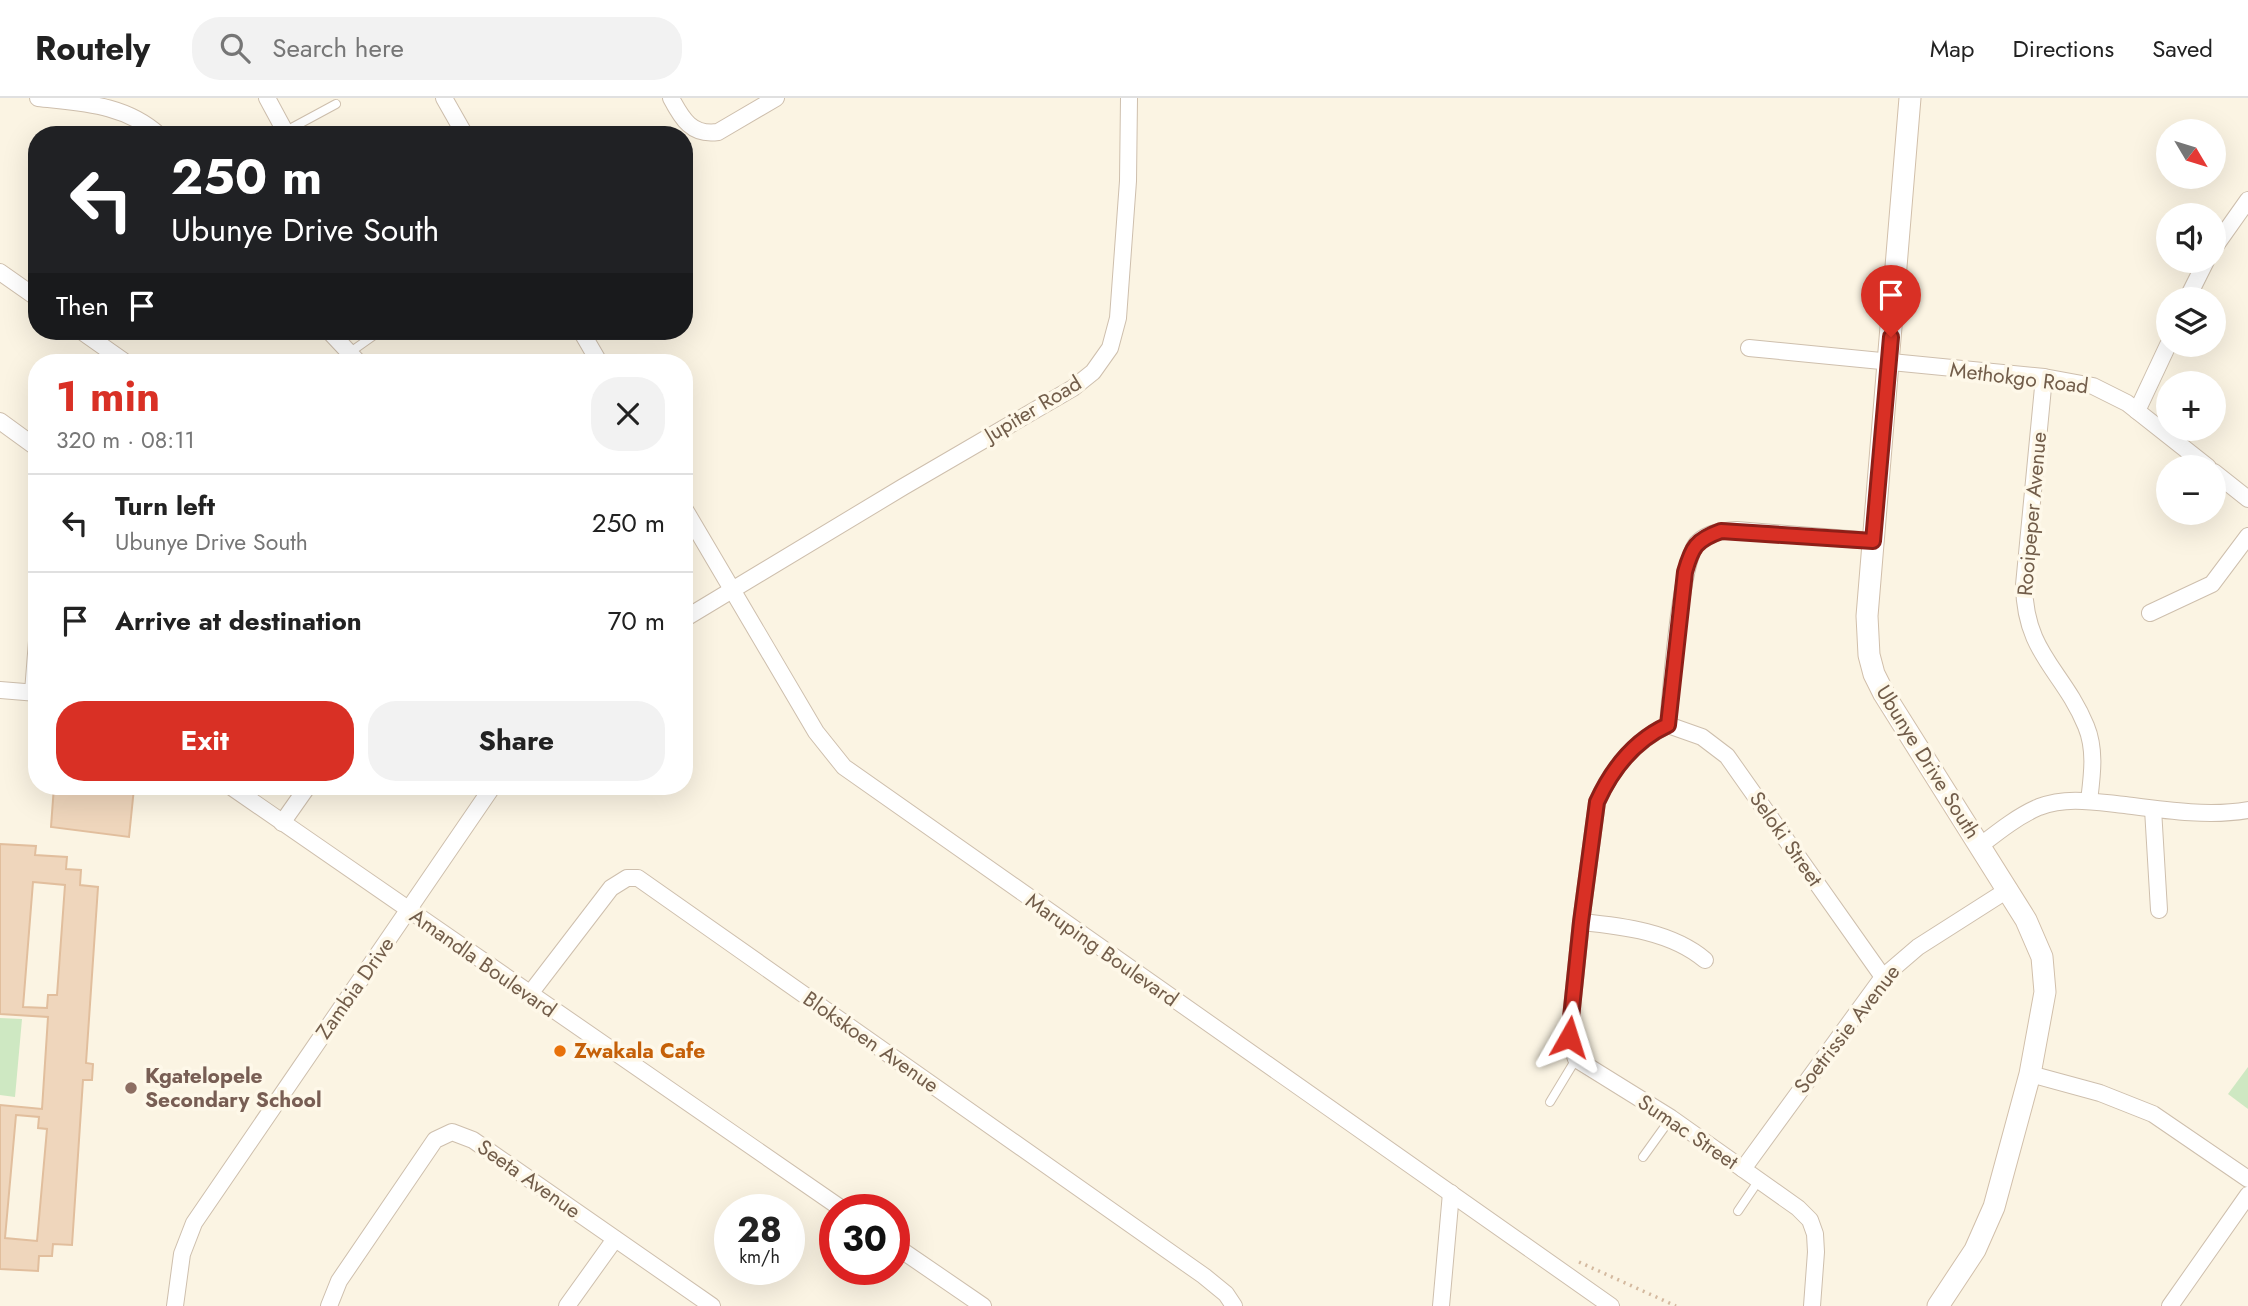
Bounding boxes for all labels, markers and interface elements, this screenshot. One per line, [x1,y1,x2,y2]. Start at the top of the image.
search box [192,17,682,80]
text: Routely [35,25,150,72]
icon: search [216,29,254,67]
text: Search here [272,29,404,67]
text: Map [1930,31,1975,66]
text: Directions [2013,31,2114,66]
text: Saved [2152,31,2213,66]
north arrow [2156,119,2226,189]
map controls [2156,119,2226,525]
text: 250 m [171,142,322,212]
icon: left [56,154,147,245]
button: sound [2156,203,2226,273]
text: Ubunye Drive South [171,207,439,253]
pin [1861,265,1921,337]
icon: arrive [1872,276,1910,314]
text: Then [56,287,109,325]
icon: arrive [123,287,161,325]
button: layers [2156,287,2226,357]
street label: Methokgo Road [1948,355,2090,401]
text: 1 min [56,366,160,427]
street label: Jupiter Road [976,368,1087,451]
button: + [2156,371,2226,441]
button: close [591,377,665,451]
text: 320 m · 08:11 [56,423,195,457]
street label: Rooipeper Avenue [2010,431,2054,597]
button: − [2156,455,2226,525]
text: Turn left [115,487,215,525]
icon: left [56,504,94,542]
text: 250 m [592,504,665,542]
text: Ubunye Drive South [115,525,308,559]
icon: arrive [56,602,94,640]
text: Arrive at destination [115,602,362,640]
text: 70 m [608,602,665,640]
street label: Ubunye Drive South [1869,679,1987,845]
button: Exit [56,701,354,781]
button: Share [368,701,665,781]
street label: Seloki Street [1742,785,1830,893]
street label: Maruping Boulevard [1020,886,1184,1014]
street label: Amandla Boulevard [404,901,562,1025]
street label: Zambia Drive [309,931,401,1045]
street label: Soetrissie Avenue [1787,958,1907,1100]
street label: Blokskoen Avenue [797,984,945,1100]
position arrow [1532,1000,1606,1074]
place label: Zwakala Cafe [574,1036,705,1066]
marker: Zwakala Cafe [552,1043,568,1059]
place label: Kgatelopele Secondary School [145,1061,322,1115]
marker: Kgatelopele Secondary School [123,1080,139,1096]
street label: Sumac Street [1632,1087,1744,1177]
street label: Seeta Avenue [471,1132,587,1226]
speed limit sign: 30 [819,1194,910,1285]
text: 28 [737,1205,782,1255]
text: km/h [739,1244,780,1270]

